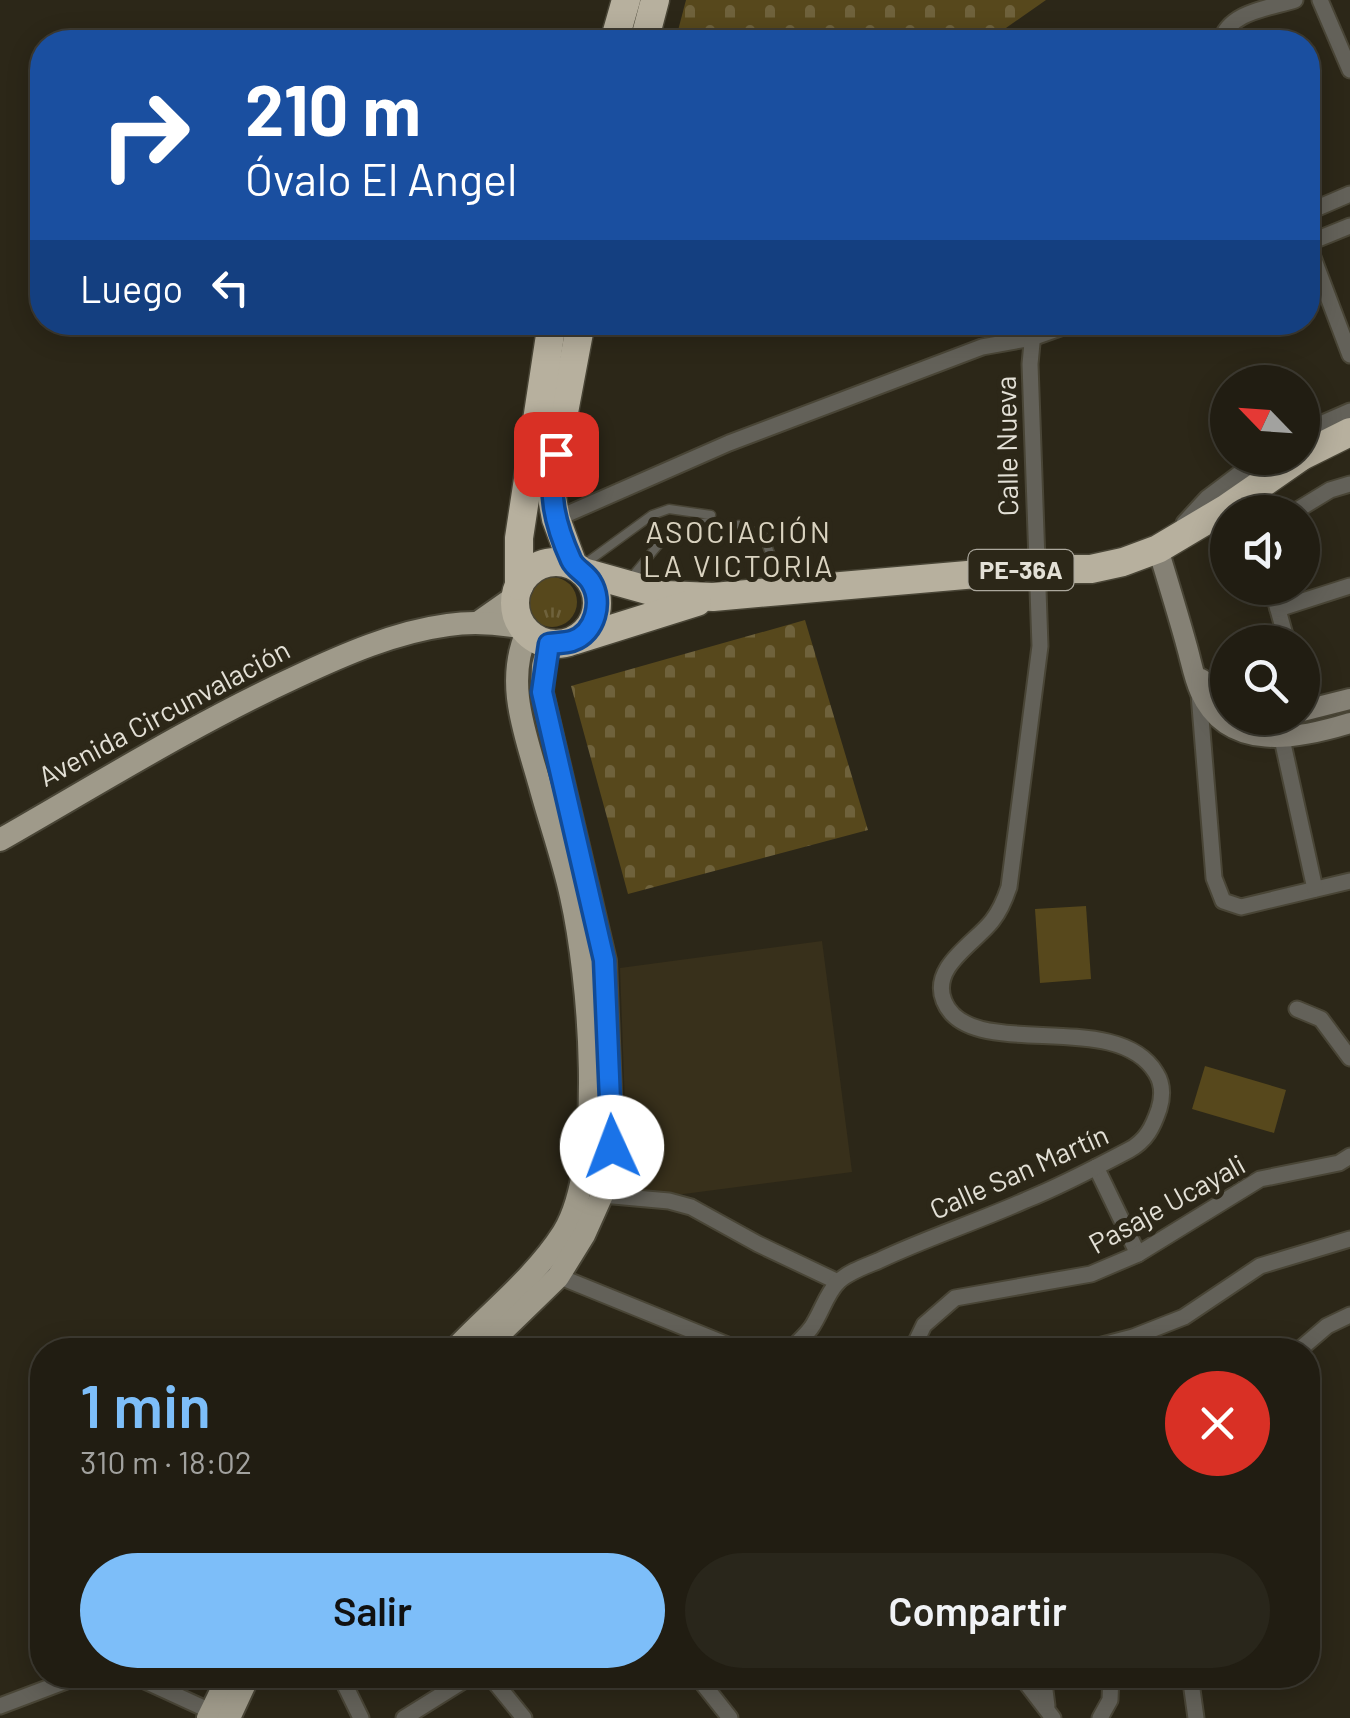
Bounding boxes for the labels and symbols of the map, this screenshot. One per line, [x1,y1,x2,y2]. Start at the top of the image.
north arrow [1210,365,1320,475]
street label: Calle Nueva [988,376,1024,516]
pin [514,412,599,497]
district label: ASOCIACIÓN LA VICTORIA [643,513,835,583]
road number: PE-36A [968,550,1074,590]
street label: Avenida Circunvalación [32,631,295,793]
position arrow [560,1095,664,1199]
street label: Calle San Martín [924,1117,1113,1226]
street label: Pasaje Ucayali [1082,1146,1251,1260]

